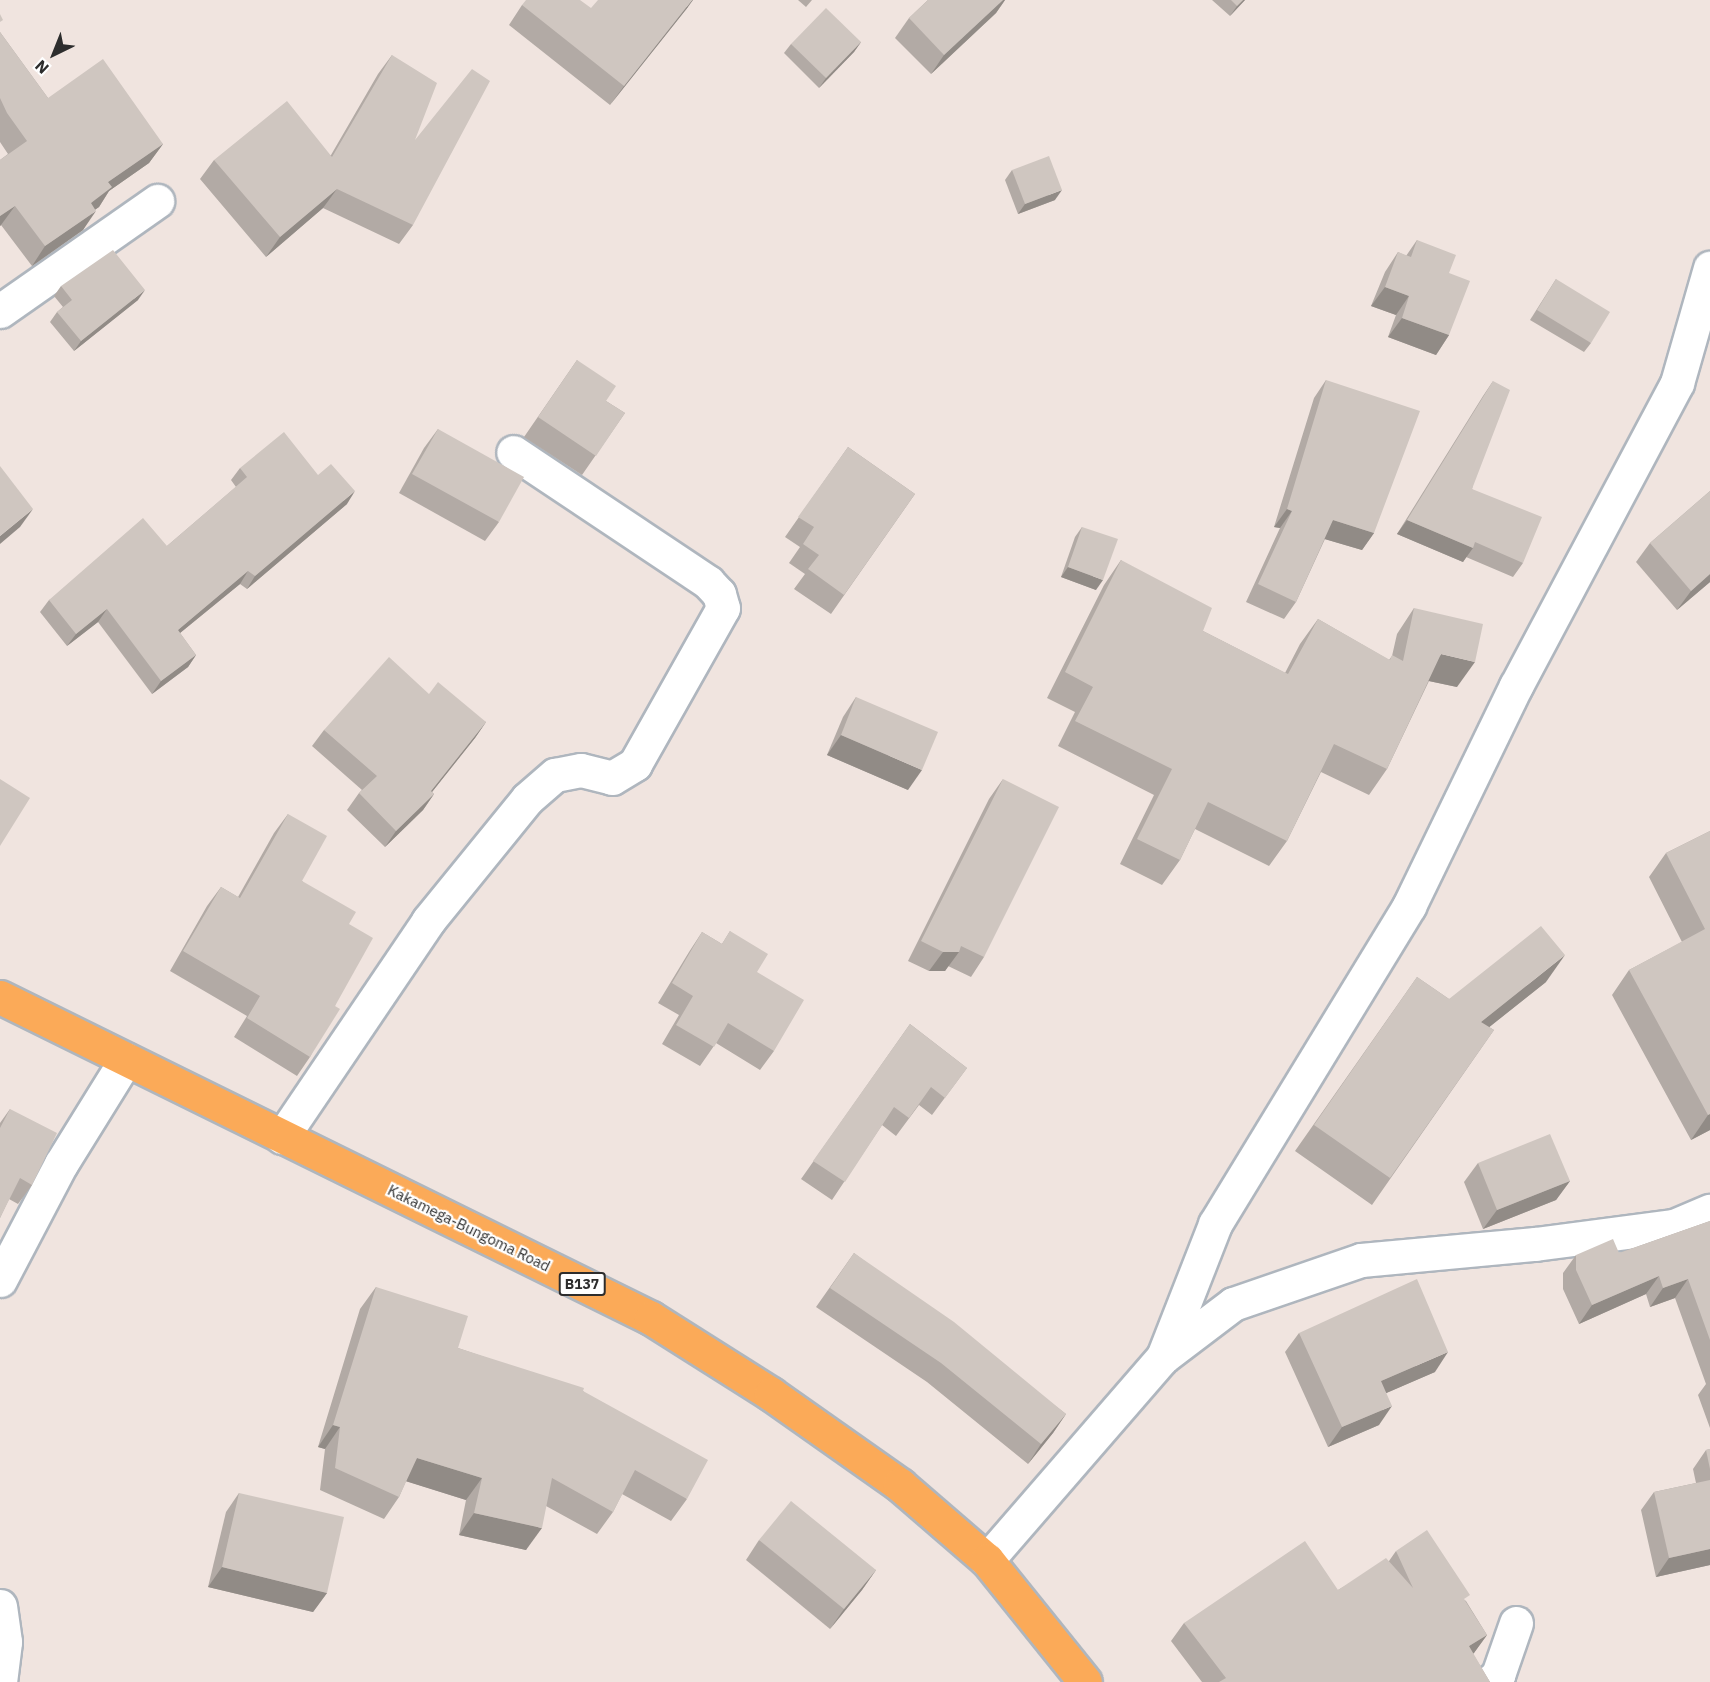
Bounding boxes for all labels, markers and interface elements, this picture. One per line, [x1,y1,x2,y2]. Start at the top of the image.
north arrow [24,24,84,84]
text: N [31,56,53,78]
street label: Kakamega-Bungoma Road [385,1181,553,1275]
road number: B137 [558,1273,606,1295]

